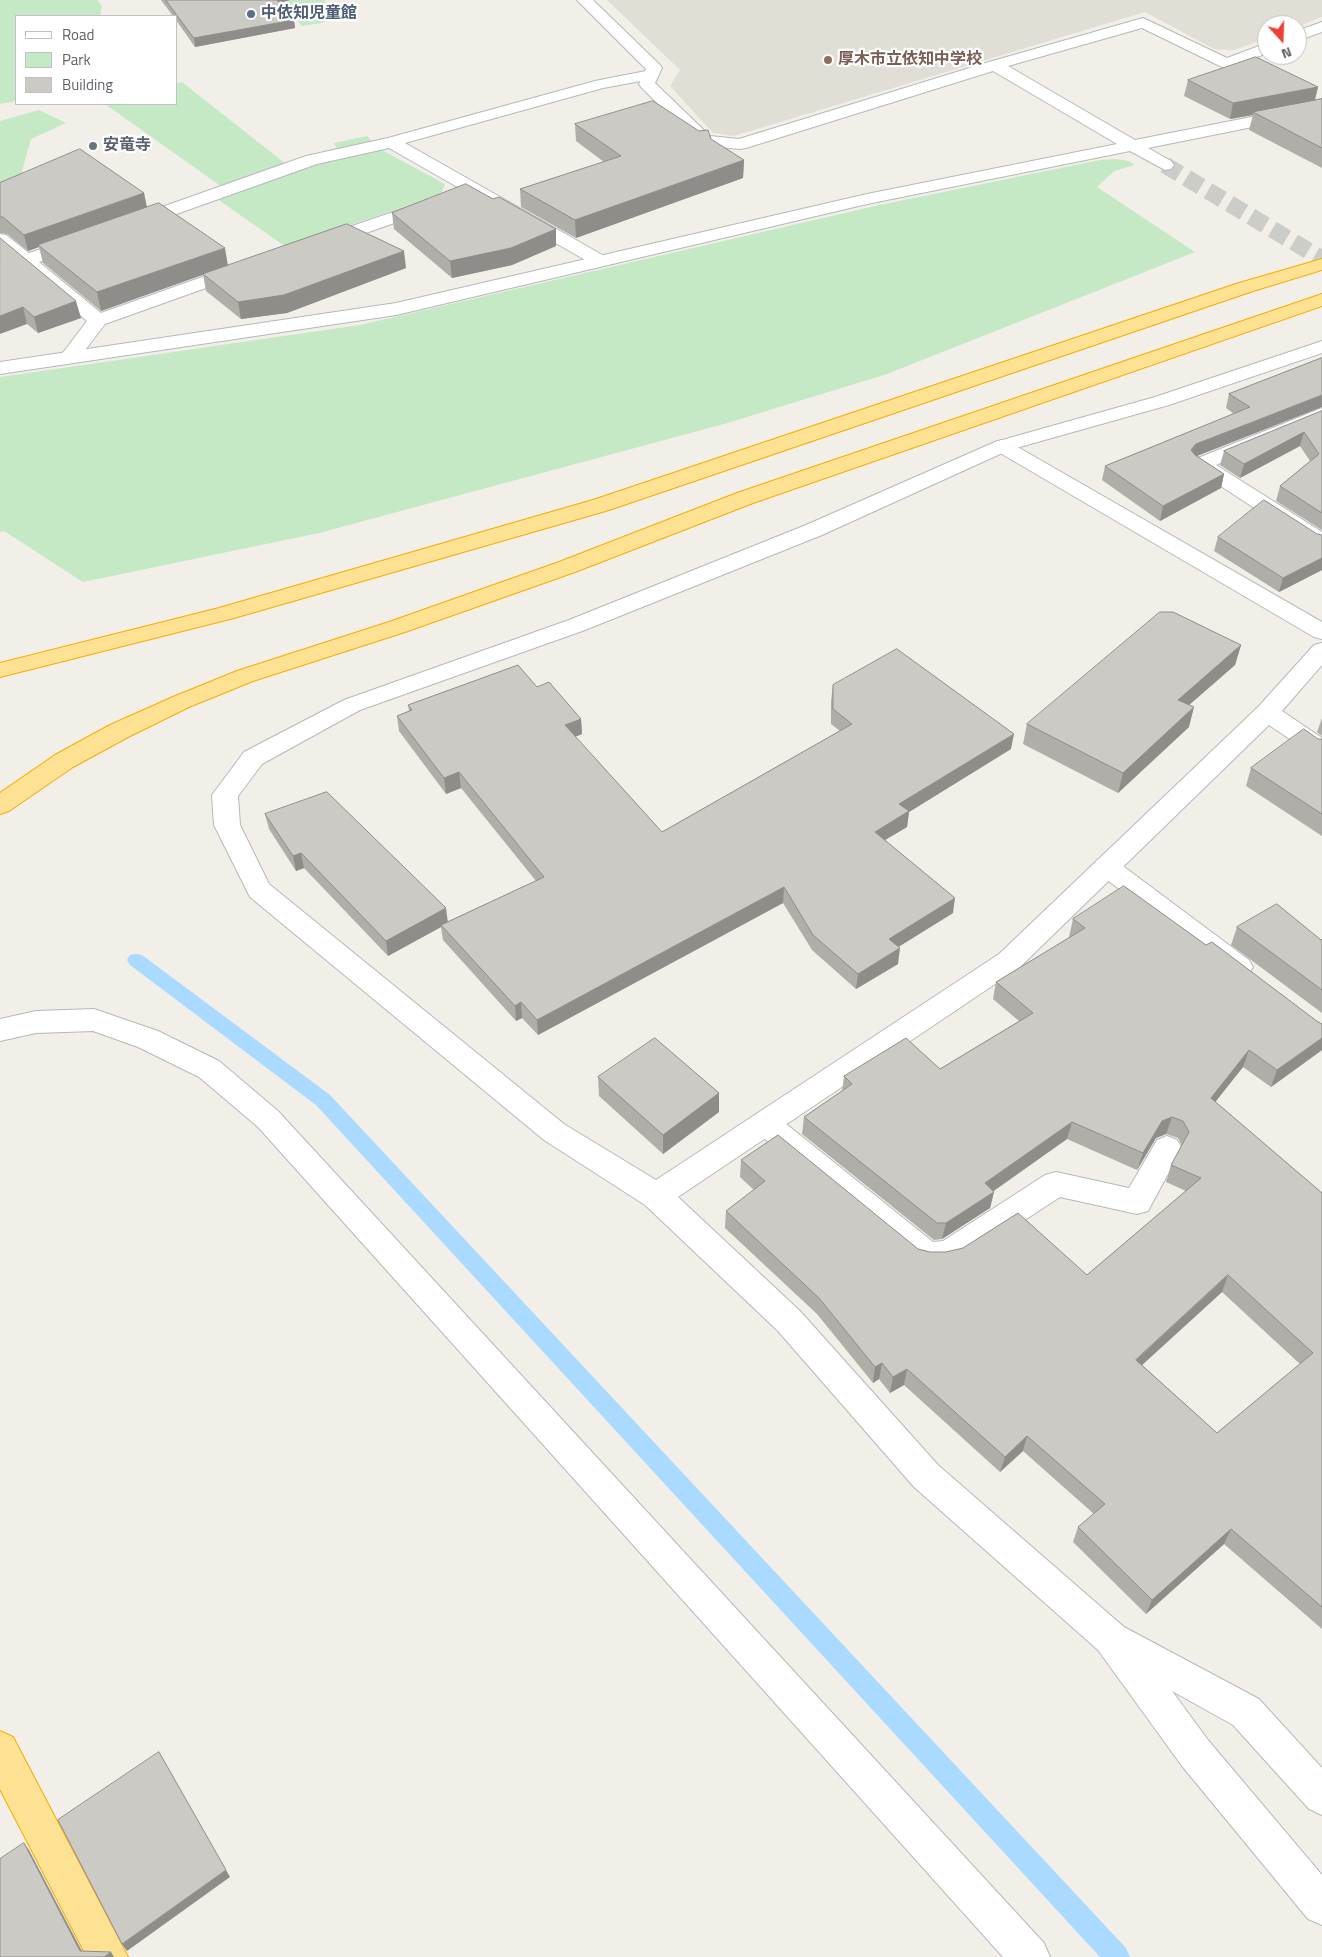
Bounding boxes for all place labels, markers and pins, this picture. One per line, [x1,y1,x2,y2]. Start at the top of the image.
place label: 中依知児童館 [261,4,357,24]
marker: 中依知児童館 [245,8,257,20]
place label: 厚木市立依知中学校 [838,50,982,70]
marker: 厚木市立依知中学校 [822,54,834,66]
place label: 安竜寺 [103,136,151,156]
marker: 安竜寺 [87,140,99,152]

